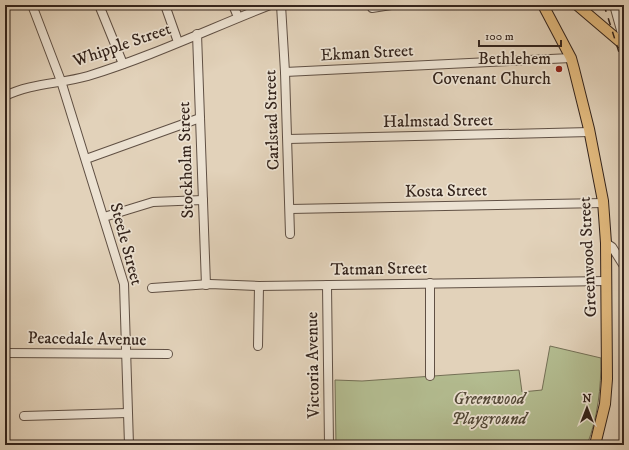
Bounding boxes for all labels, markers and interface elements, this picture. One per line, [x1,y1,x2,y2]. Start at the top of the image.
street label: Whipple Street [69,18,174,72]
scale bar [479,22,561,48]
text: 100 m [485,29,514,44]
street label: Ekman Street [320,40,415,66]
place label: Bethlehem Covenant Church [432,48,551,90]
marker: Bethlehem Covenant Church [554,64,564,74]
street label: Carlstad Street [259,69,285,171]
street label: Stockholm Street [173,101,199,219]
street label: Halmstad Street [383,109,494,133]
street label: Kosta Street [405,179,488,203]
street label: Greenwood Street [574,196,602,318]
street label: Steele Street [104,200,148,288]
street label: Tatman Street [330,257,428,281]
street label: Victoria Avenue [301,312,325,419]
street label: Peacedale Avenue [27,327,147,351]
park label: Greenwood Playground [451,388,530,430]
north arrow [567,388,607,428]
text: N [582,392,592,406]

